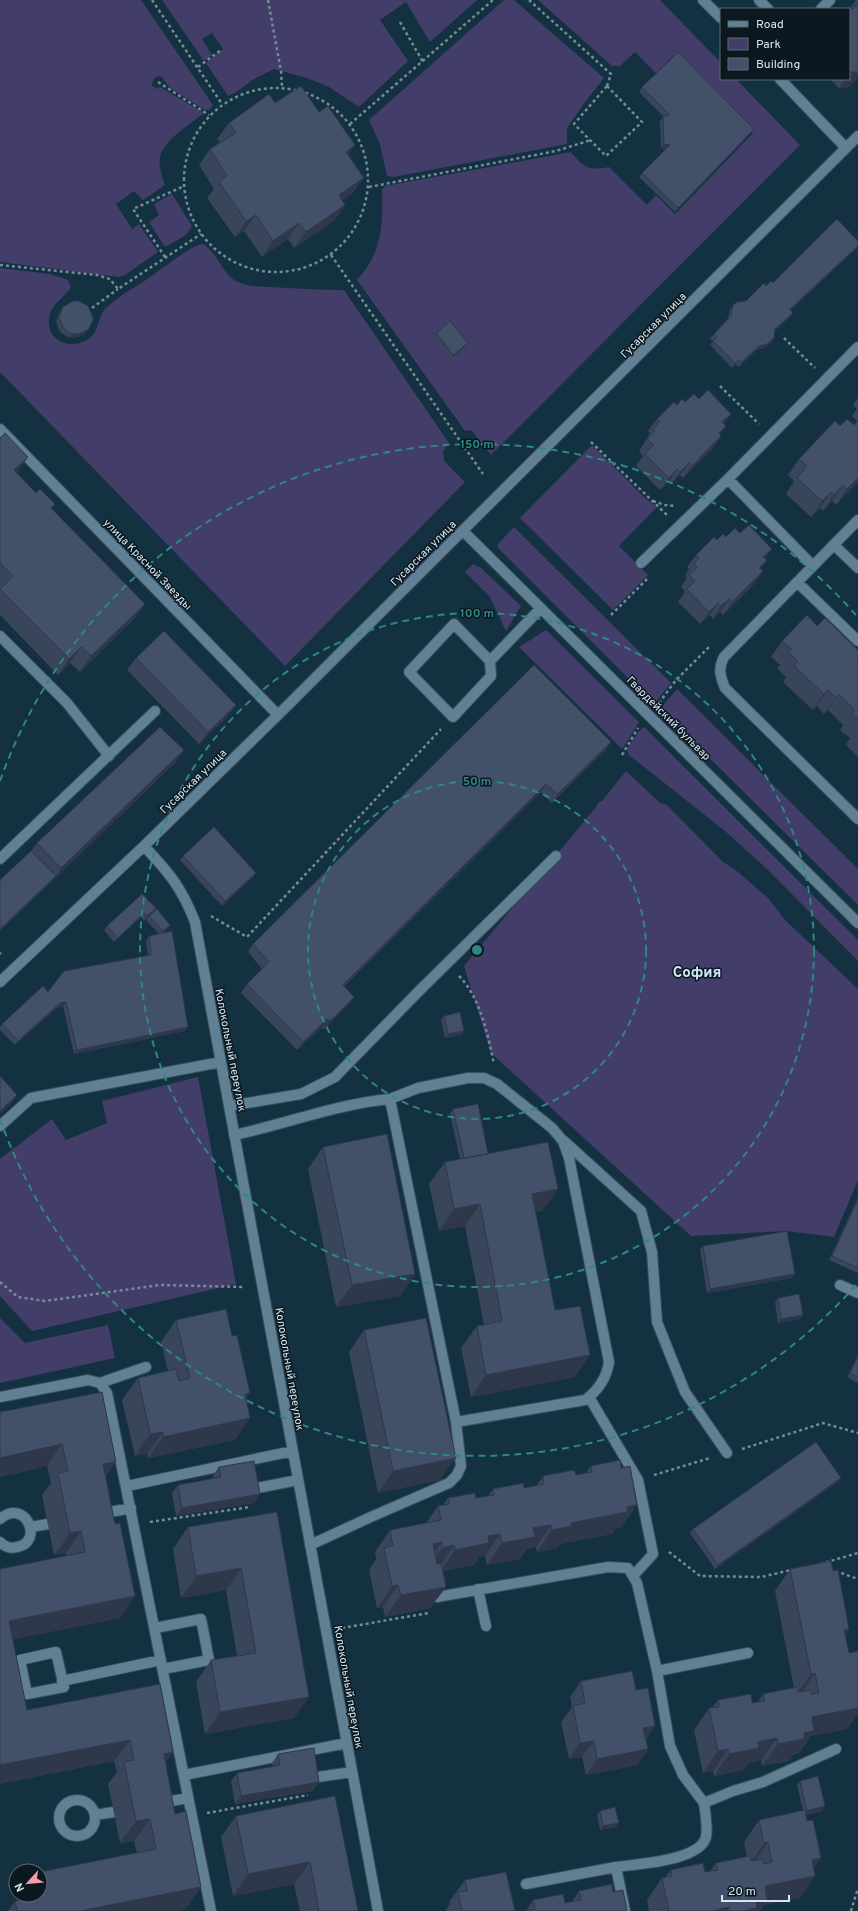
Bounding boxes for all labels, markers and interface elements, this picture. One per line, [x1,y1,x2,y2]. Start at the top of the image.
legend [720,8,850,80]
text: Road [756,17,784,33]
text: Park [756,37,781,53]
text: Building [756,57,800,73]
street label: Гусарская улица [618,290,690,362]
text: 150 m [460,437,494,453]
street label: улица Красной Звезды [100,516,195,613]
street label: Гусарская улица [388,518,460,590]
text: 100 m [460,606,494,622]
street label: Гвардейский бульвар [623,674,713,764]
street label: Гусарская улица [157,746,230,817]
text: 50 m [463,774,491,790]
centre of rings [470,943,484,957]
district label: София [673,964,721,983]
street label: Колокольный переулок [211,988,249,1113]
street label: Колокольный переулок [271,1306,307,1432]
street label: Колокольный переулок [330,1624,366,1750]
north arrow [8,1863,48,1903]
scale bar [722,1877,789,1903]
text: N [12,1880,28,1894]
text: 20 m [728,1884,756,1900]

